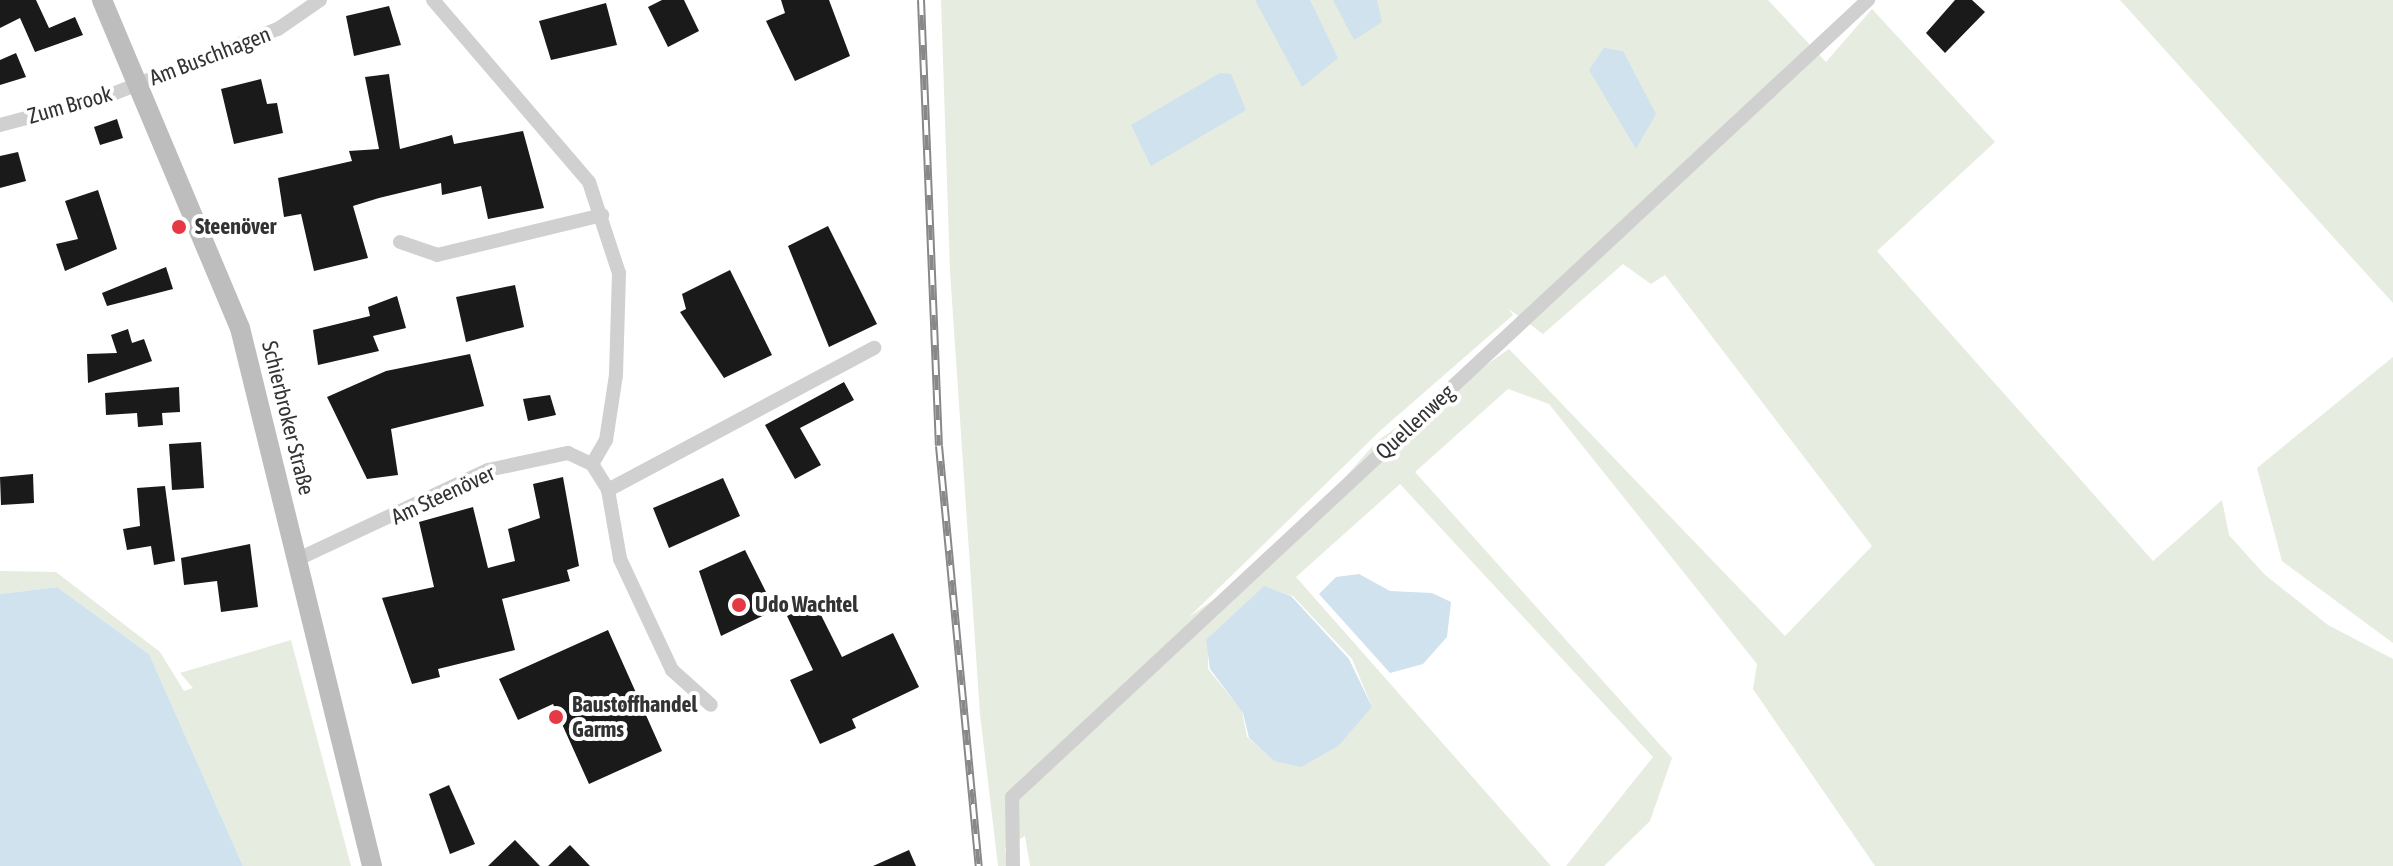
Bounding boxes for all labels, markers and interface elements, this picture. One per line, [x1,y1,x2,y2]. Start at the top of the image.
street label: Am Buschhagen [146,21,274,91]
street label: Zum Brook [25,80,115,130]
place label: Steenöver [195,214,276,240]
marker: Steenöver [170,218,188,236]
street label: Schierbroker Straße [256,338,320,498]
street label: Quellenweg [1370,379,1460,465]
street label: Am Steenöver [387,460,499,530]
place label: Udo Wachtel [755,592,858,618]
marker: Udo Wachtel [730,596,748,614]
place label: Baustoffhandel Garms [572,691,697,742]
marker: Baustoffhandel Garms [547,708,565,726]

